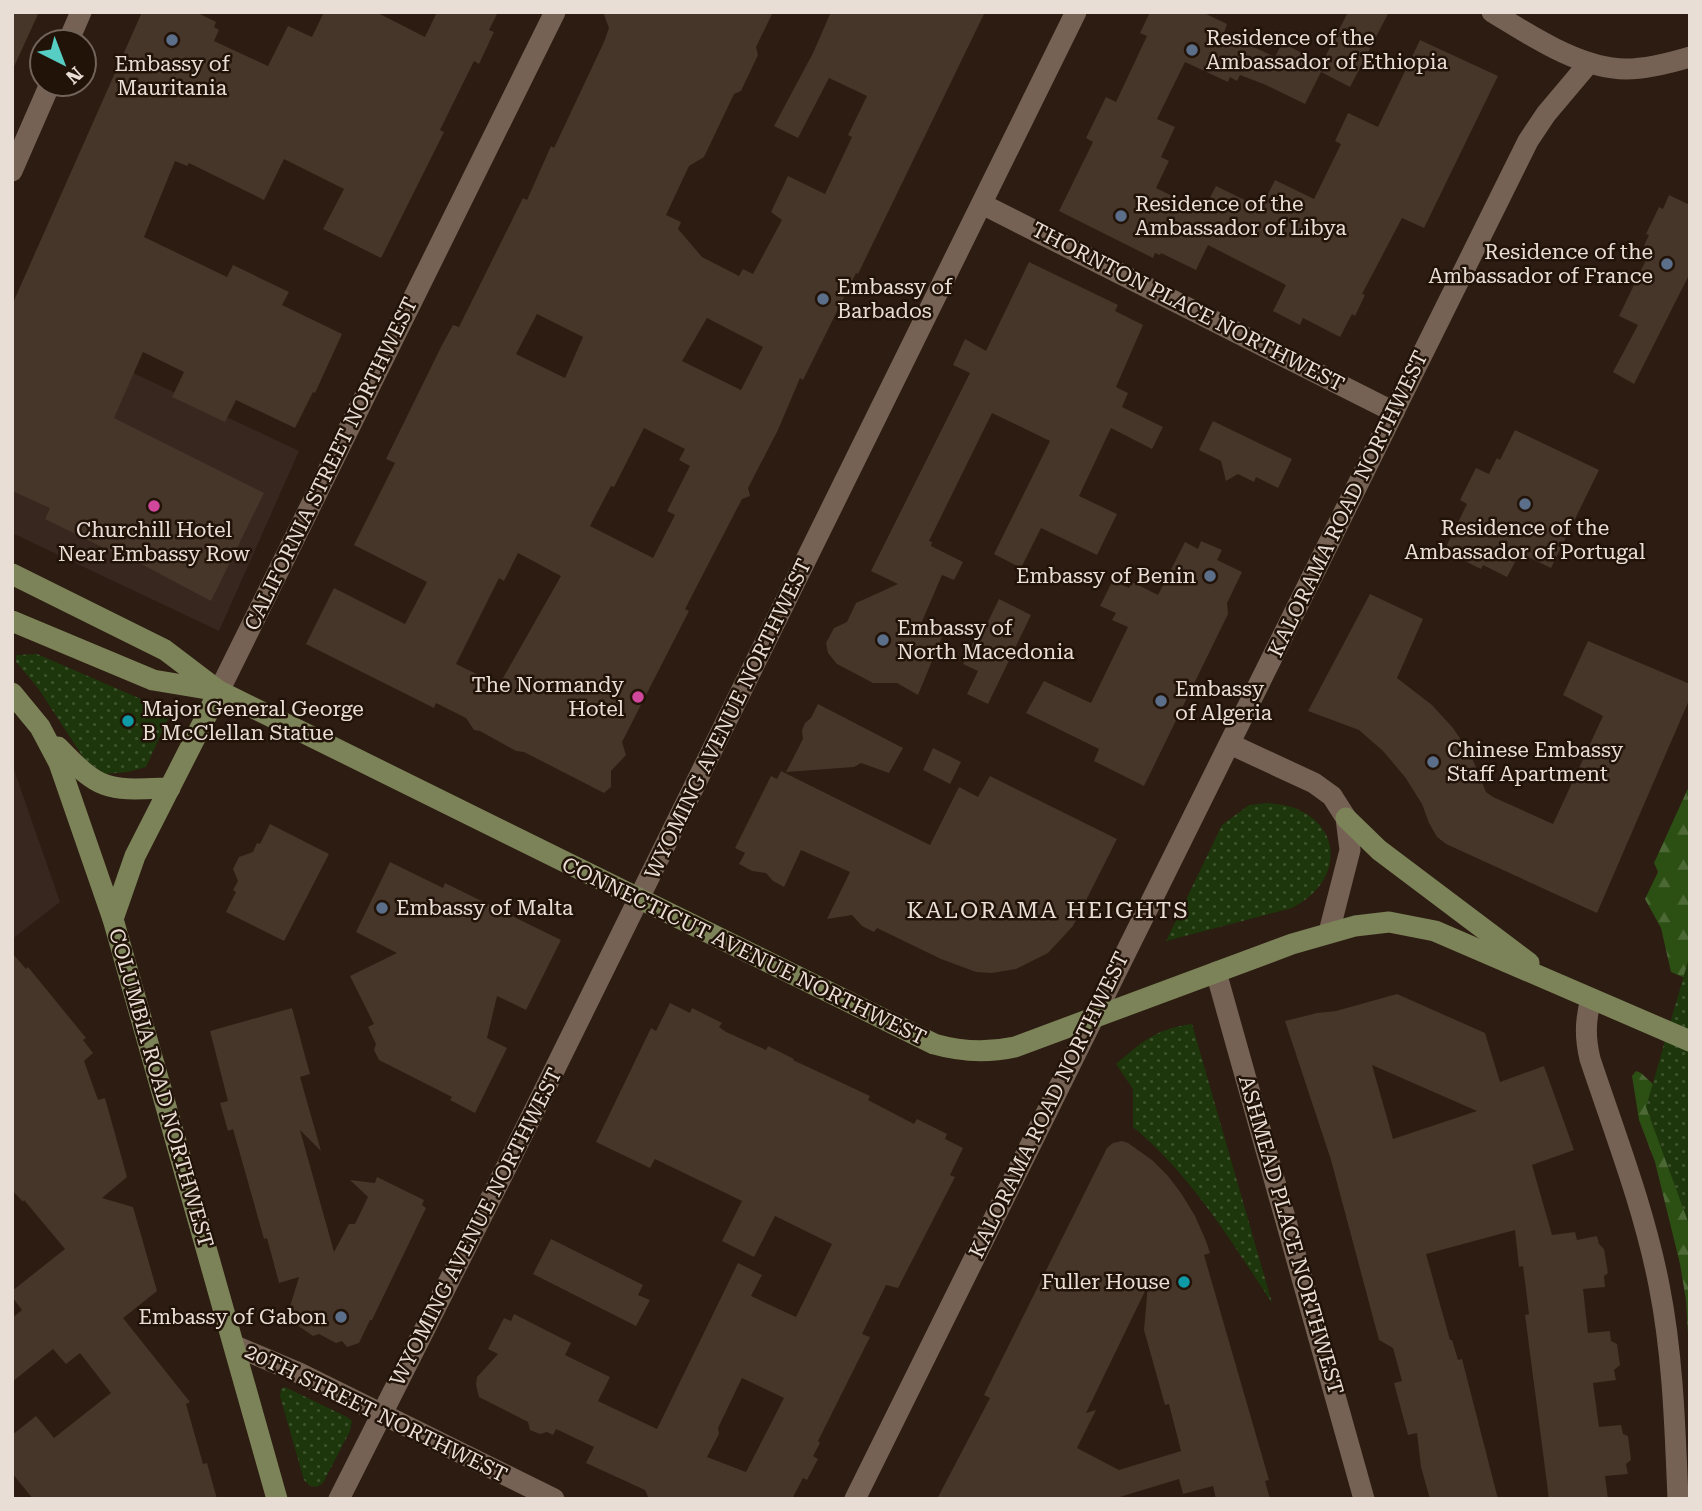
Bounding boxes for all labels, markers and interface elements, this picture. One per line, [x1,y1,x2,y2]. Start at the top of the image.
place label: Residence of the Ambassador of Ethiopia [1206,26,1448,74]
north arrow [28,28,98,98]
marker: Embassy of Mauritania [164,32,180,48]
marker: Residence of the Ambassador of Ethiopia [1184,42,1200,58]
place label: Embassy of Mauritania [114,52,230,100]
text: N [61,62,87,89]
place label: Residence of the Ambassador of Libya [1135,192,1347,240]
marker: Residence of the Ambassador of Libya [1113,208,1129,224]
street label: THORNTON PLACE NORTHWEST [1028,217,1348,397]
place label: Residence of the Ambassador of France [1428,240,1653,288]
marker: Residence of the Ambassador of France [1659,256,1675,272]
place label: Embassy of Barbados [837,275,953,323]
marker: Embassy of Barbados [815,291,831,307]
street label: CALIFORNIA STREET NORTHWEST [240,294,422,634]
street label: KALORAMA ROAD NORTHWEST [1263,347,1433,661]
marker: Residence of the Ambassador of Portugal [1517,496,1533,512]
marker: Churchill Hotel Near Embassy Row [146,498,162,514]
place label: Residence of the Ambassador of Portugal [1405,516,1646,564]
place label: Churchill Hotel Near Embassy Row [58,518,251,566]
street label: WYOMING AVENUE NORTHWEST [640,555,816,883]
place label: Embassy of Benin [1016,564,1196,588]
marker: Embassy of Benin [1202,568,1218,584]
place label: Embassy of North Macedonia [897,616,1075,664]
marker: Embassy of North Macedonia [875,632,891,648]
place label: The Normandy Hotel [471,673,625,721]
place label: Embassy of Algeria [1175,677,1273,725]
marker: The Normandy Hotel [630,689,646,705]
marker: Embassy of Algeria [1153,693,1169,709]
place label: Major General George B McClellan Statue [142,697,364,745]
marker: Major General George B McClellan Statue [120,713,136,729]
place label: Chinese Embassy Staff Apartment [1447,738,1624,786]
marker: Chinese Embassy Staff Apartment [1425,754,1441,770]
street label: CONNECTICUT AVENUE NORTHWEST [558,852,930,1050]
place label: Embassy of Malta [396,896,574,920]
district label: KALORAMA HEIGHTS [907,897,1189,924]
marker: Embassy of Malta [374,900,390,916]
street label: COLUMBIA ROAD NORTHWEST [104,926,218,1250]
street label: KALORAMA ROAD NORTHWEST [964,948,1134,1262]
street label: WYOMING AVENUE NORTHWEST [385,1064,567,1390]
street label: ASHMEAD PLACE NORTHWEST [1234,1073,1348,1397]
place label: Fuller House [1041,1270,1170,1294]
marker: Fuller House [1176,1274,1192,1290]
place label: Embassy of Gabon [139,1305,327,1329]
marker: Embassy of Gabon [333,1309,349,1325]
street label: 20TH STREET NORTHWEST [241,1339,511,1487]

